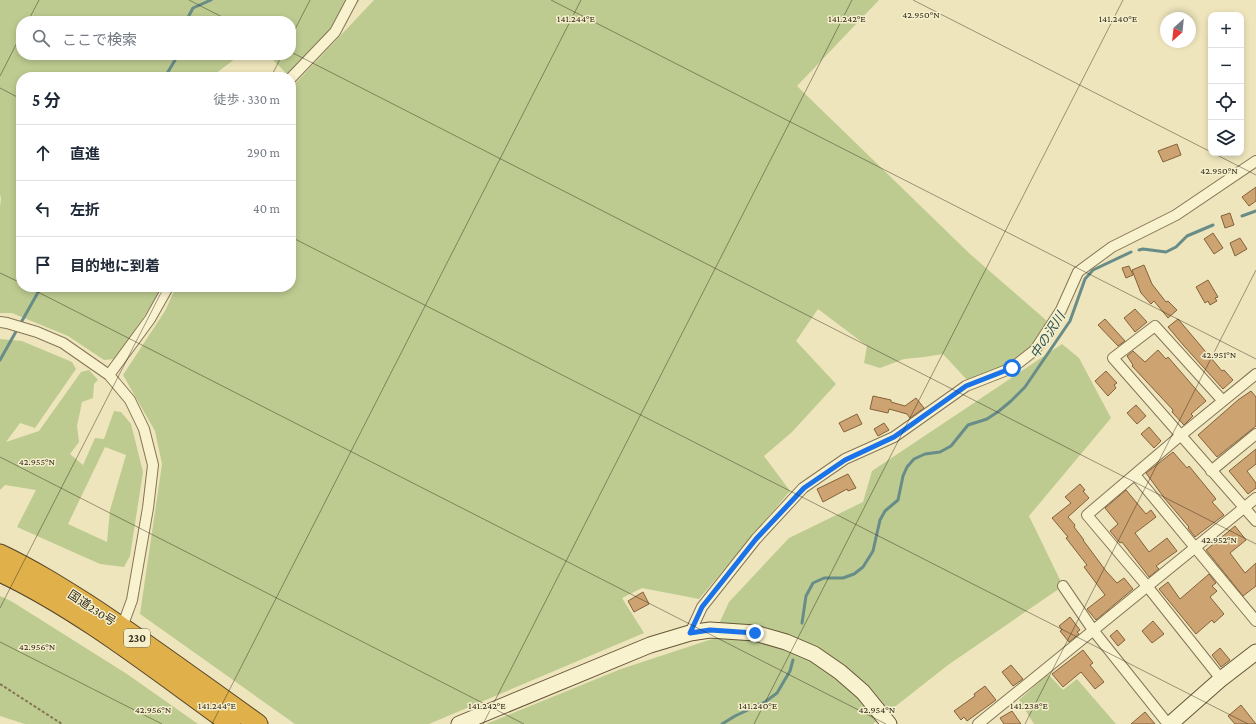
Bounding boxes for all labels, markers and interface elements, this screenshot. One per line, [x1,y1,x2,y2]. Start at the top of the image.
text: 42.950°N [902,9,940,20]
north arrow [1160,12,1196,48]
map controls [1208,12,1244,156]
button: + [1208,12,1244,48]
text: 141.244°E [557,13,596,24]
text: 141.242°E [828,13,866,24]
text: 141.240°E [1099,13,1138,24]
search box [16,16,296,60]
icon: search [30,27,52,49]
text: ここで検索 [62,32,137,48]
button: − [1208,48,1244,84]
button: locate [1208,84,1244,120]
text: 5 分 [32,91,61,110]
text: 徒歩 · 330 m [213,92,280,107]
button: layers [1208,120,1244,156]
icon: ahead [32,142,54,164]
text: 290 m [247,145,280,160]
text: 直進 [70,146,100,162]
text: 42.950°N [1200,165,1238,176]
icon: left [32,198,54,220]
text: 40 m [253,201,280,216]
text: 左折 [70,202,100,218]
icon: arrive [32,254,54,276]
text: 目的地に到着 [70,258,160,274]
water label: 中の沢川 [1027,308,1069,361]
text: 42.951°N [1202,349,1237,360]
route start [1003,359,1021,377]
text: 42.955°N [19,456,56,467]
text: 42.952°N [1201,534,1238,545]
street label: 国道230号 [65,587,119,629]
route end [746,624,764,642]
road number: 230 [124,629,150,647]
text: 42.956°N [19,641,56,652]
text: 141.244°E [198,700,237,711]
text: 141.242°E [468,700,506,711]
text: 141.240°E [739,700,778,711]
text: 141.238°E [1010,700,1048,711]
text: 42.956°N [135,704,172,715]
text: 42.954°N [859,704,896,715]

